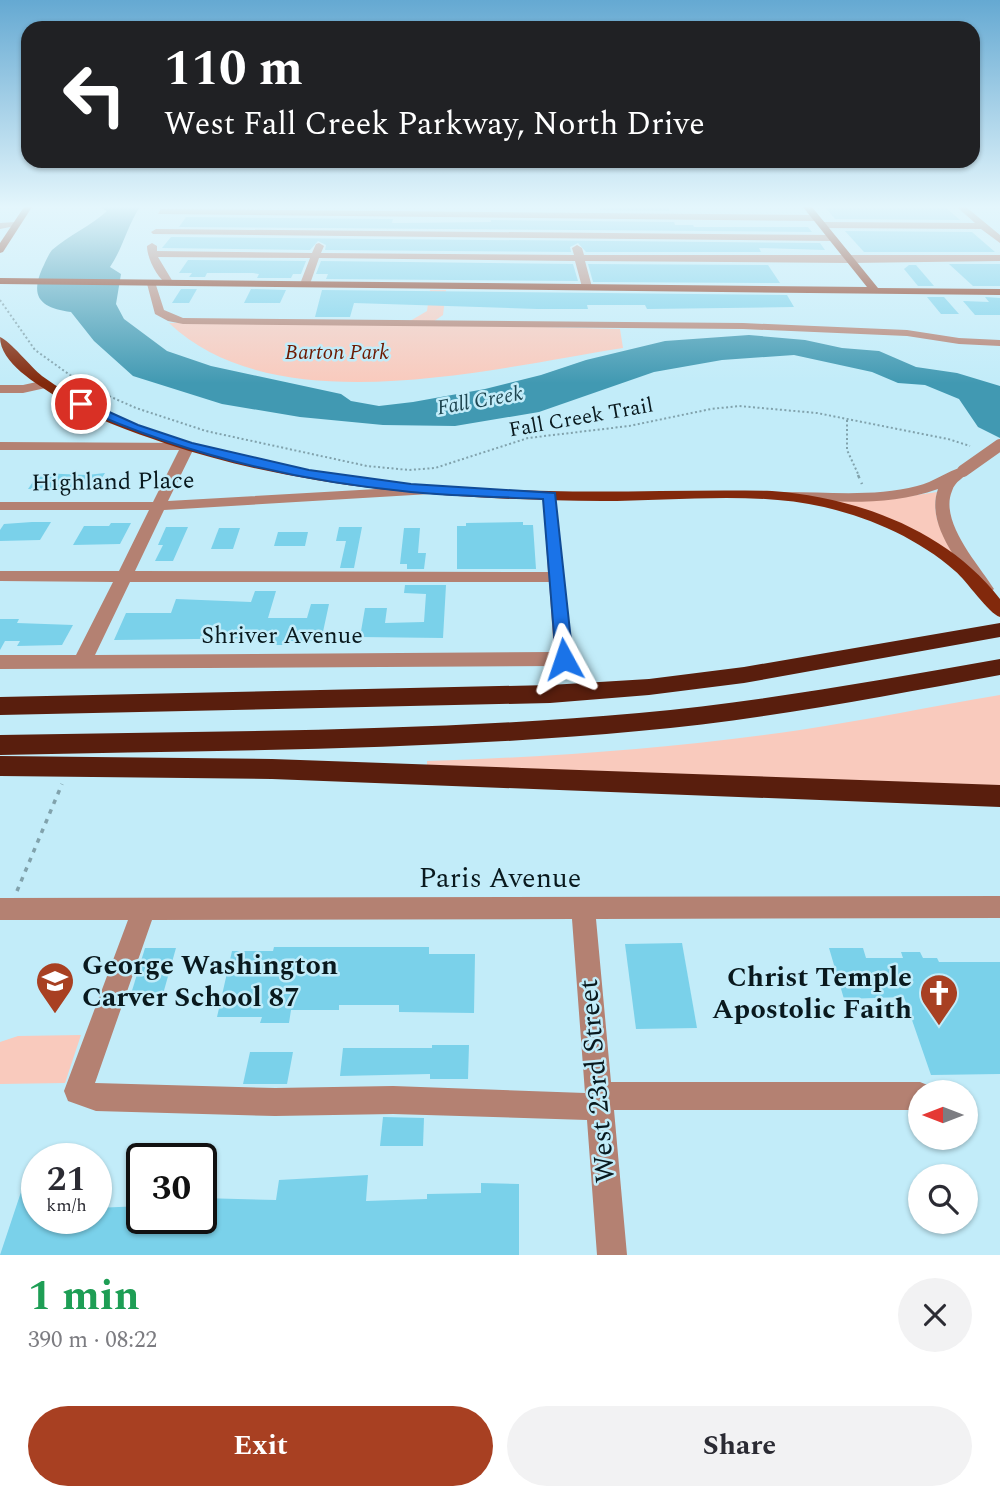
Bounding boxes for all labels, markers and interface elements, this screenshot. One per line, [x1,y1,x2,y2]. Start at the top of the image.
text: 110 m [164,32,303,107]
icon: left [49,49,140,140]
text: West Fall Creek Parkway, North Drive [164,100,705,149]
park label: Barton Park [285,337,389,369]
pin [51,374,111,434]
water label: Fall Creek [434,378,526,424]
icon: arrive [62,385,100,423]
street label: Fall Creek Trail [506,390,656,446]
street label: Highland Place [31,463,195,501]
street label: Shriver Avenue [201,618,363,654]
position arrow [527,622,601,696]
street label: Paris Avenue [419,857,581,900]
place label: George Washington Carver School 87 [82,944,338,1019]
place label: Christ Temple Apostolic Faith [712,956,912,1031]
school or university icon: George Washington Carver School 87 [34,960,76,1015]
church icon: Christ Temple Apostolic Faith [918,972,960,1027]
street label: West 23rd Street [567,977,627,1185]
north arrow [908,1080,978,1150]
map controls [908,1080,978,1234]
speed limit sign: 30 [126,1143,217,1234]
text: 21 [47,1153,86,1206]
button: search [908,1164,978,1234]
text: km/h [46,1192,87,1219]
text: 1 min [28,1265,140,1328]
button: close [898,1278,972,1352]
text: 390 m · 08:22 [28,1323,157,1358]
button: Exit [28,1406,493,1486]
button: Share [507,1406,972,1486]

